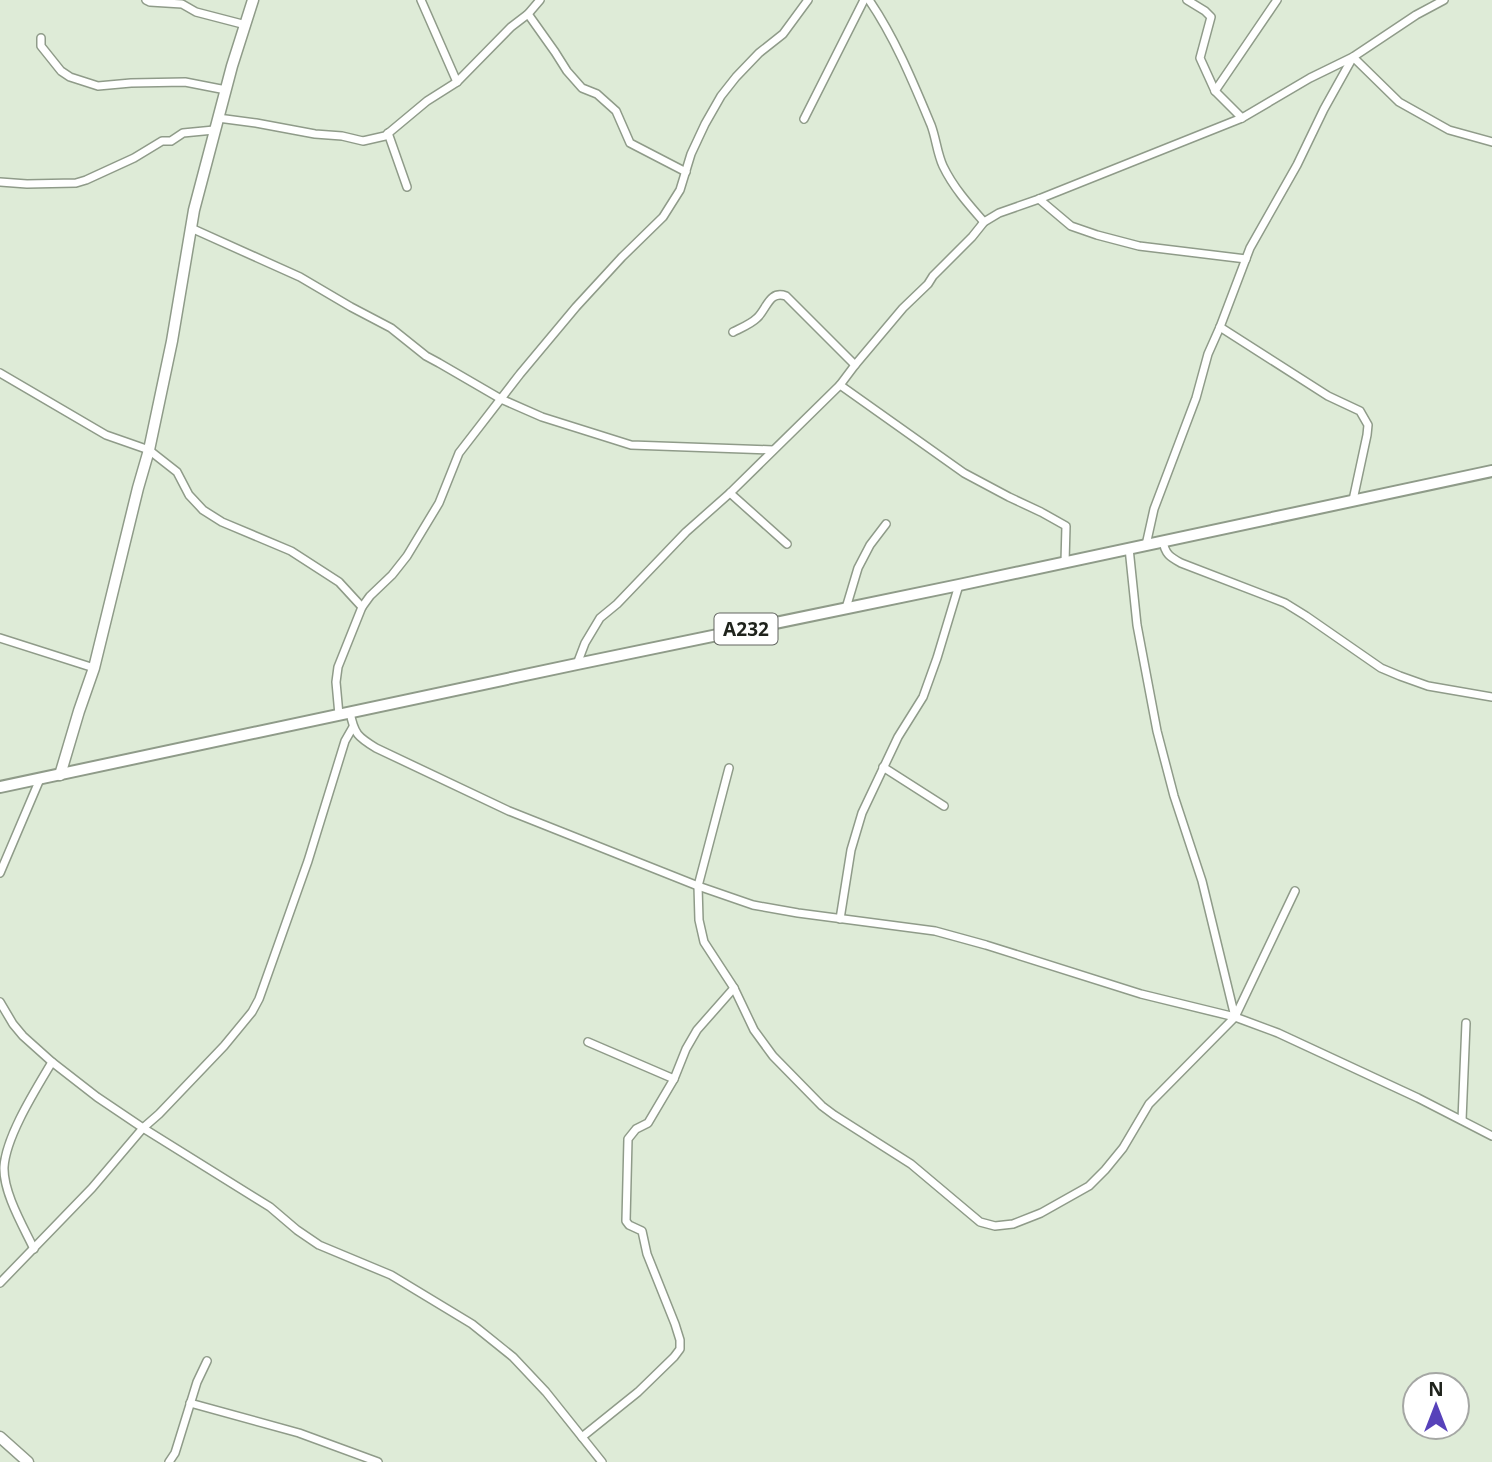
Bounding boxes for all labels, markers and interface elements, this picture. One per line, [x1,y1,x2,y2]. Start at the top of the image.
road number: A232 [714,614,778,644]
north arrow [1401,1371,1471,1441]
text: N [1428,1376,1444,1402]

